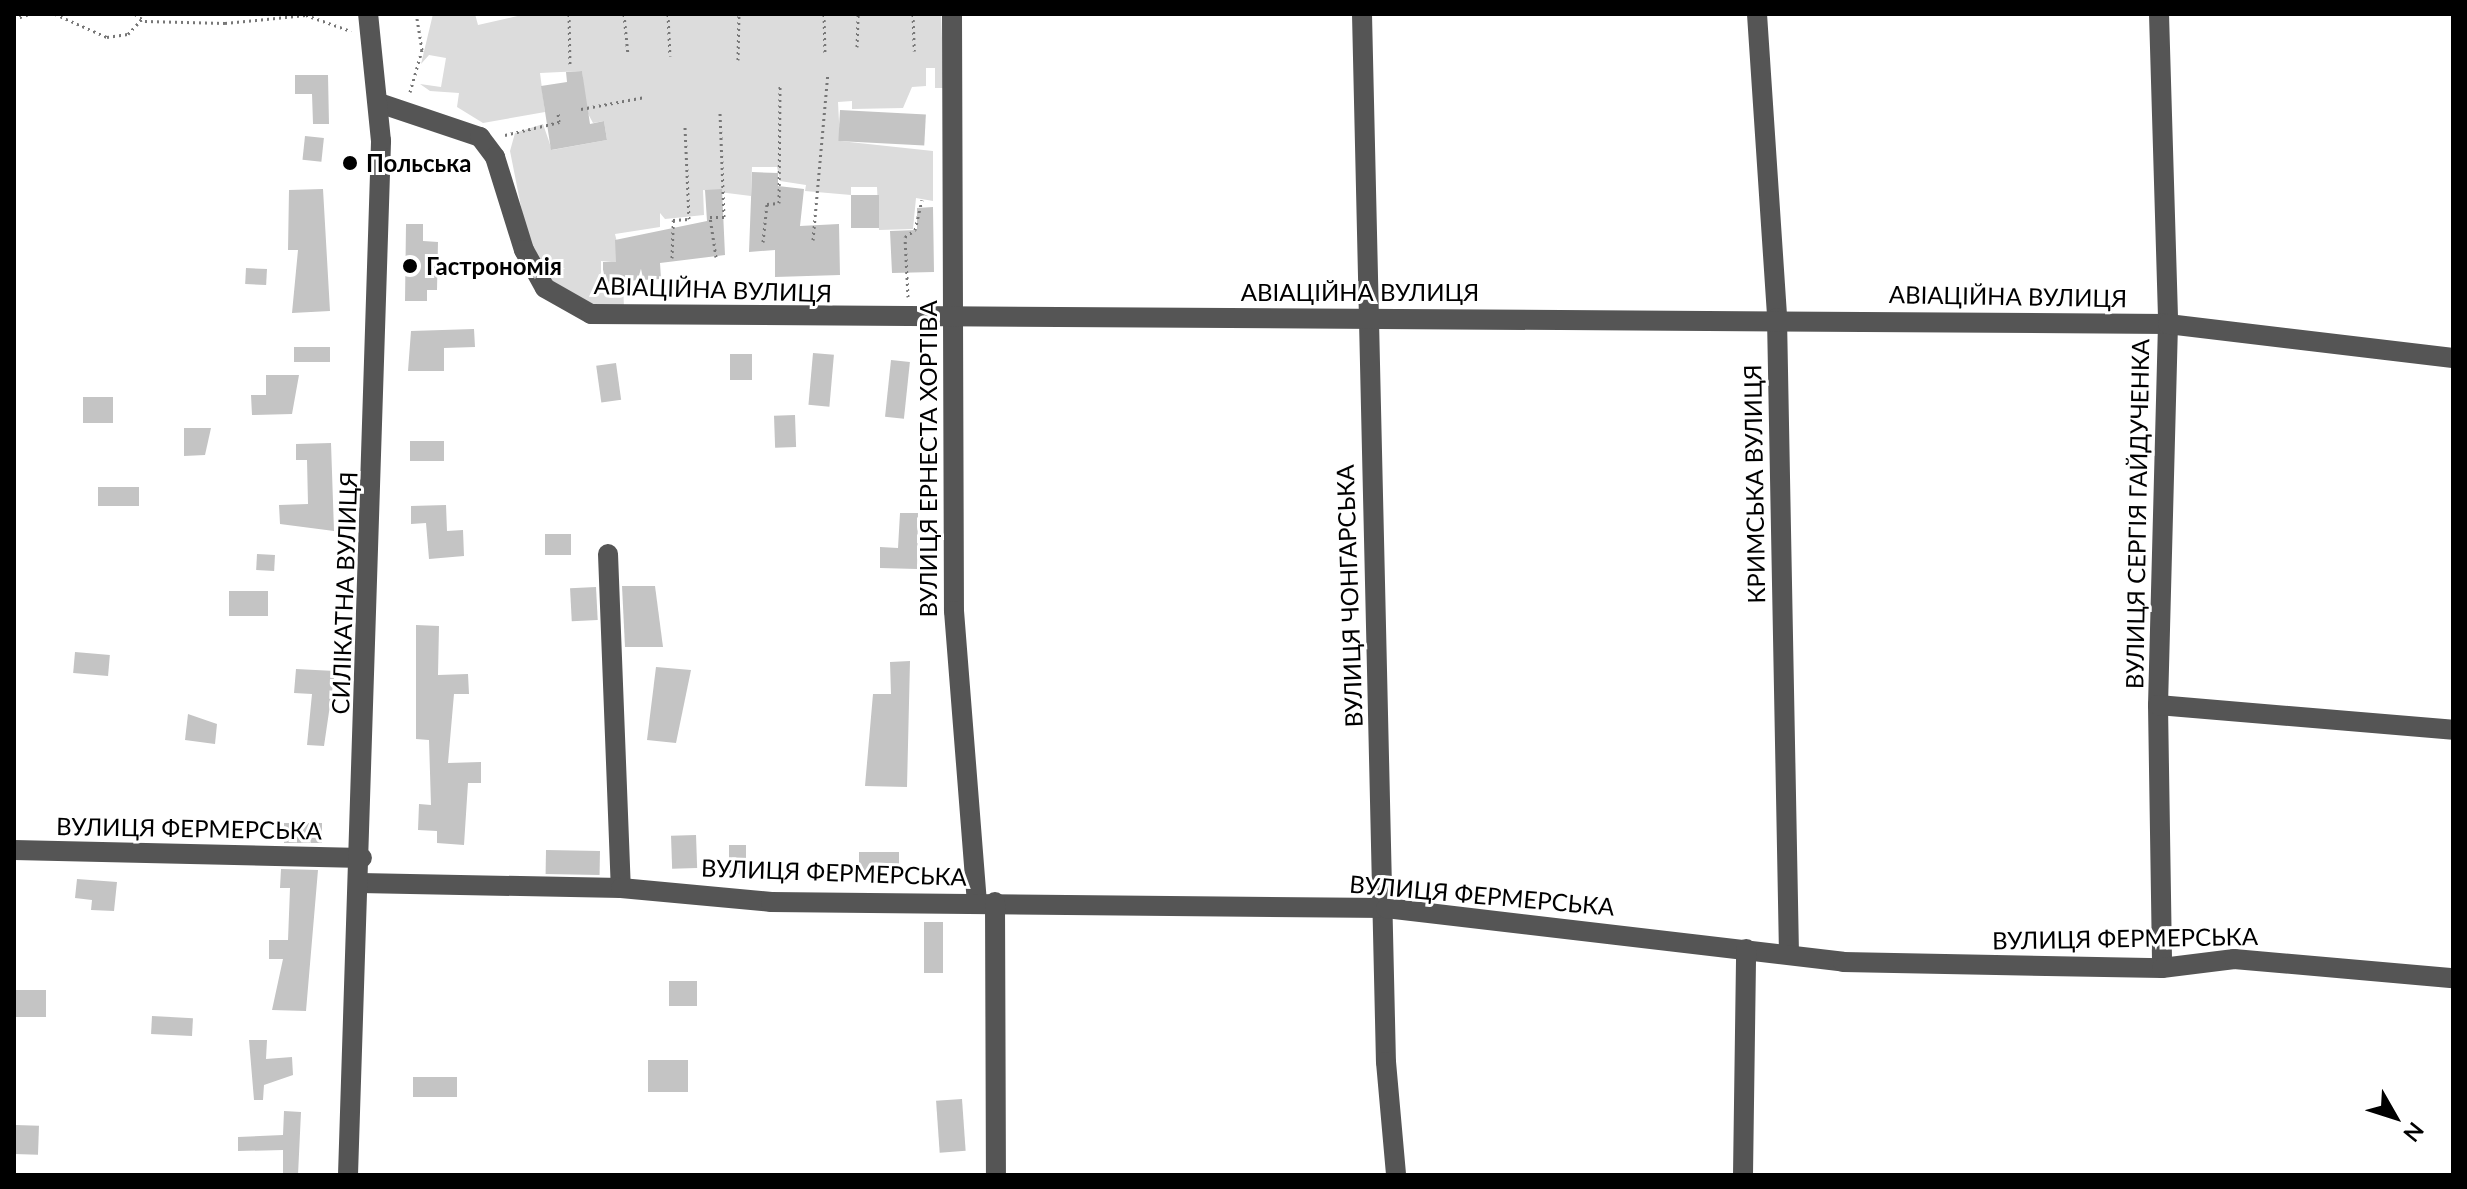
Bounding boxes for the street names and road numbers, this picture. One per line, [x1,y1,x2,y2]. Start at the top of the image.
street label: АВІАЦІЙНА ВУЛИЦЯ [593,270,833,308]
street label: АВІАЦІЙНА ВУЛИЦЯ [1241,278,1479,306]
street label: АВІАЦІЙНА ВУЛИЦЯ [1889,280,2127,312]
street label: ВУЛИЦЯ ЕРНЕСТА ХОРТІВА [914,300,942,618]
street label: ВУЛИЦЯ СЕРГІЯ ГАЙДУЧЕНКА [2120,339,2154,689]
street label: КРИМСЬКА ВУЛИЦЯ [1738,364,1770,604]
street label: ВУЛИЦЯ ЧОНГАРСЬКА [1330,464,1368,728]
street label: СИЛІКАТНА ВУЛИЦЯ [325,471,363,715]
street label: ВУЛИЦЯ ФЕРМЕРСЬКА [56,811,322,845]
street label: ВУЛИЦЯ ФЕРМЕРСЬКА [701,853,967,891]
street label: ВУЛИЦЯ ФЕРМЕРСЬКА [1348,869,1616,921]
street label: ВУЛИЦЯ ФЕРМЕРСЬКА [1992,921,2258,955]

